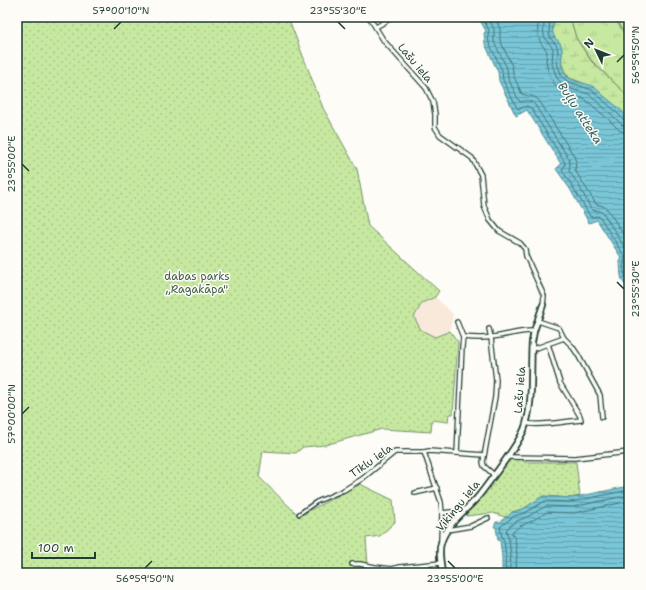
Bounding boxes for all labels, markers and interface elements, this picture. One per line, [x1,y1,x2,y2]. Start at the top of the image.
text: 57°00'10"N [93,4,149,17]
text: 23°55'30"E [310,4,366,17]
text: 56°59'50"N [629,26,642,84]
north arrow [576,30,616,70]
text: N [581,35,598,52]
street label: Lašu iela [394,40,436,86]
water label: Buļļu atteka [554,79,606,147]
text: 23°55'00"E [5,135,18,193]
text: 23°55'30"E [629,261,642,317]
park label: dabas parks „Ragakāpa" [164,269,230,297]
street label: Lašu iela [511,366,529,414]
text: 57°00'00"N [5,384,18,444]
street label: Tīklu iela [347,441,395,481]
street label: Vikingu iela [433,477,483,535]
scale bar [32,534,95,560]
text: 100 m [38,540,74,556]
text: 56°59'50"N [116,572,174,585]
text: 23°55'00"E [426,572,484,585]

